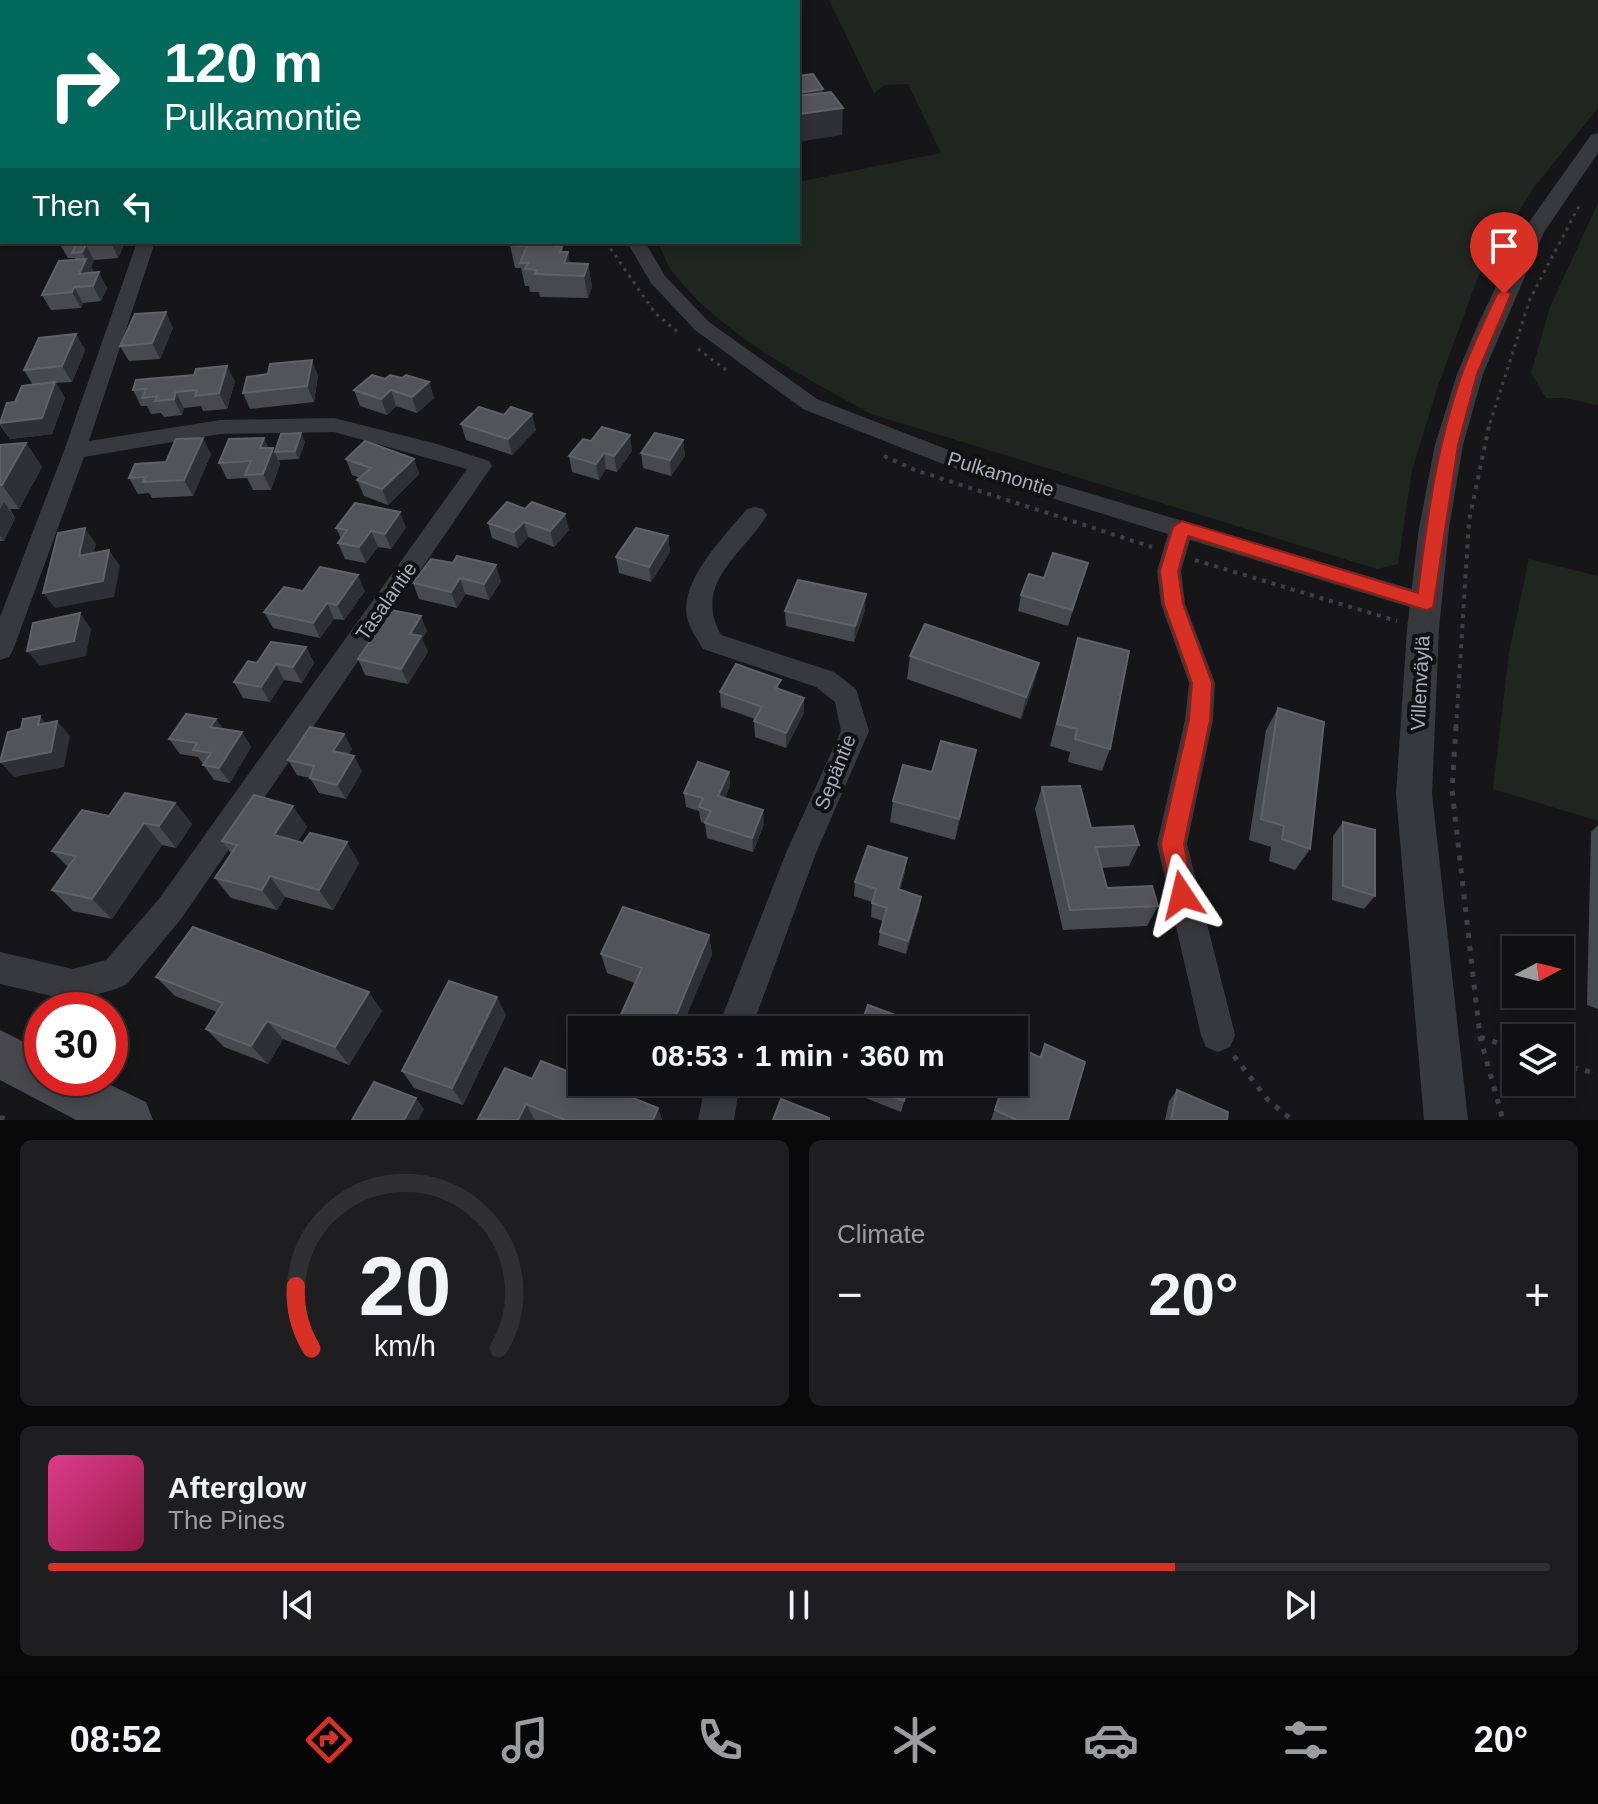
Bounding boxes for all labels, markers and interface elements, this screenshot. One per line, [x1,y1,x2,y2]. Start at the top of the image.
text: 120 m [164,31,323,94]
icon: right [32,32,136,136]
text: Pulkamontie [164,97,362,138]
icon: left [116,184,160,228]
text: Then [32,189,100,222]
pin [1470,212,1538,294]
icon: arrive [1482,224,1526,268]
street label: Pulkamontie [945,447,1057,501]
street label: Tasalantie [351,558,421,644]
street label: Villenväylä [1407,634,1434,731]
street label: Sepäntie [810,731,860,813]
position arrow [1140,853,1224,937]
north arrow [1502,936,1574,1008]
map controls [1502,936,1574,1096]
speed limit sign: 30 [24,992,128,1096]
button: layers [1502,1024,1574,1096]
text: 08:53 · 1 min · 360 m [651,1039,945,1072]
text: Climate [837,1219,925,1249]
text: 20 [358,1240,451,1333]
text: 20° [1148,1261,1239,1328]
text: − [837,1270,863,1319]
text: + [1524,1270,1550,1319]
text: km/h [374,1330,435,1362]
text: Afterglow [168,1471,306,1504]
text: The Pines [168,1505,285,1535]
icon: previous [276,1583,320,1627]
icon: pause [777,1583,821,1627]
icon: next [1278,1583,1322,1627]
icon: directions [301,1712,357,1768]
icon: music [497,1712,553,1768]
icon: phone [692,1712,748,1768]
icon: climate [887,1712,943,1768]
icon: car [1083,1712,1139,1768]
icon: filters [1278,1712,1334,1768]
text: 08:52 [70,1719,162,1760]
text: 20° [1474,1719,1528,1760]

